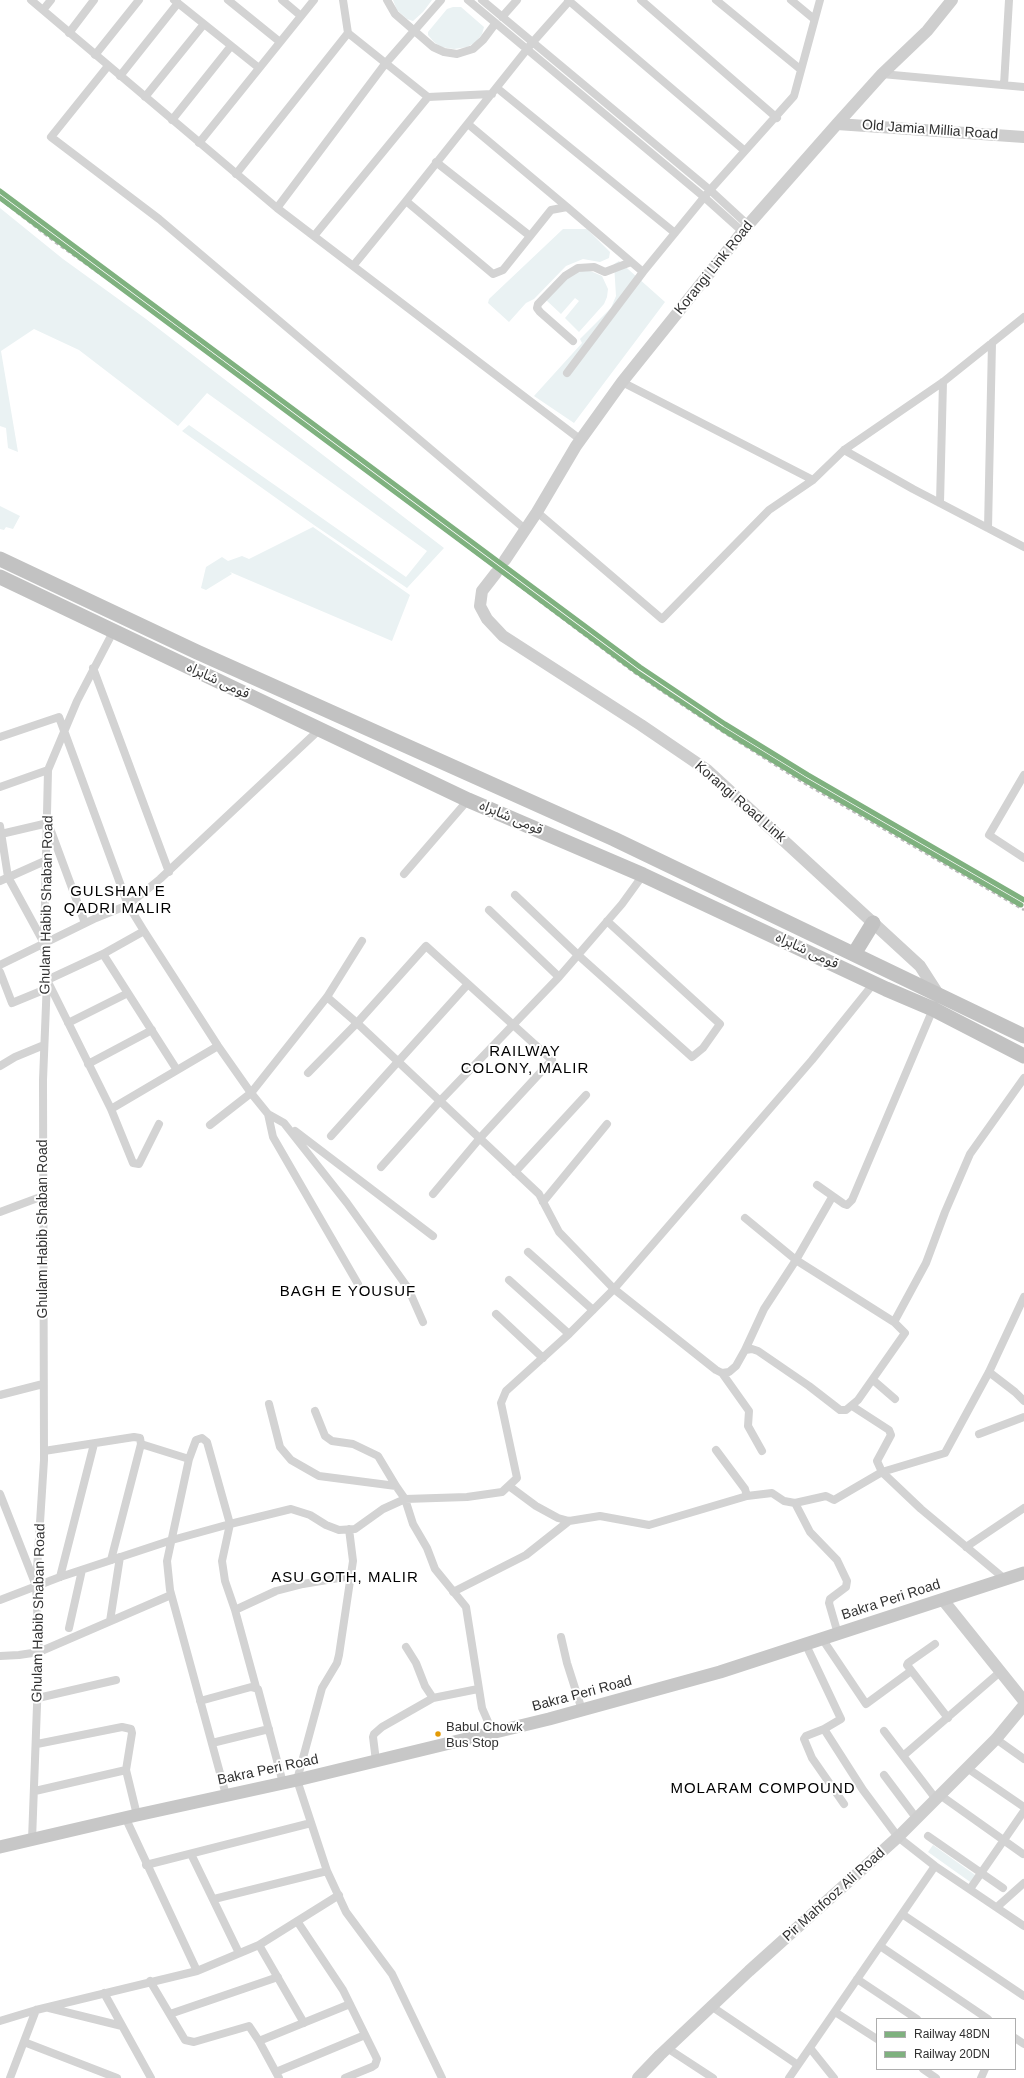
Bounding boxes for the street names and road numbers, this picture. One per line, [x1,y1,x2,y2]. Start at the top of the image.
street label: Old Jamia Millia Road [862,117,998,143]
street label: Korangi Link Road [671,218,757,318]
street label: قومی شاہراہ [184,659,252,703]
street label: Korangi Road Link [691,758,789,846]
street label: قومی شاہراہ [477,797,545,839]
street label: Ghulam Habib Shaban Road [37,815,57,995]
street label: قومی شاہراہ [773,929,841,973]
street label: Ghulam Habib Shaban Road [35,1139,51,1319]
street label: Ghulam Habib Shaban Road [29,1523,49,1703]
street label: Bakra Peri Road [840,1576,942,1624]
street label: Bakra Peri Road [530,1673,634,1715]
street label: Bakra Peri Road [216,1751,320,1789]
street label: Pir Mahfooz Ali Road [780,1845,888,1945]

